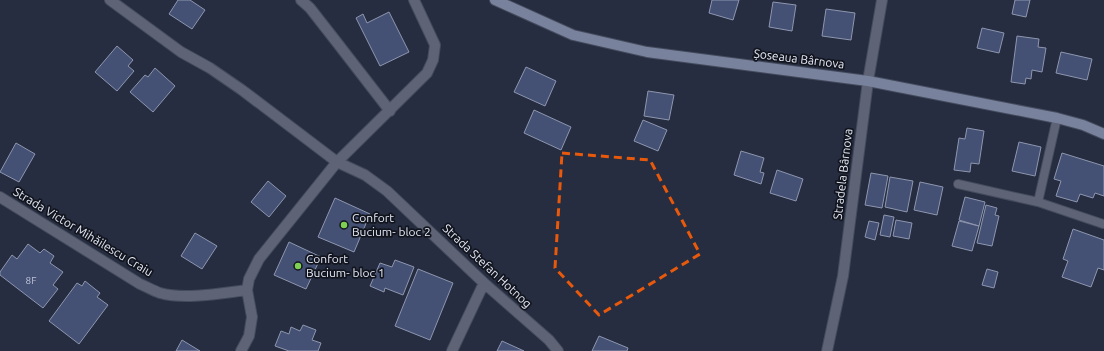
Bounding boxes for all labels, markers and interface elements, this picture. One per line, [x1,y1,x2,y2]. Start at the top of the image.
street label: Șoseaua Bârnova [753,46,845,71]
street label: Stradela Bârnova [830,128,855,220]
street label: Strada Victor Mihăilescu Craiu [11,185,155,278]
place label: Confort Bucium- bloc 2 [352,211,431,238]
marker: Confort Bucium- bloc 2 [339,220,349,230]
street label: Strada Stefan Hotnog [440,221,534,310]
place label: Confort Bucium- bloc 1 [306,252,385,279]
marker: Confort Bucium- bloc 1 [293,261,303,271]
house number: 8F [26,275,36,286]

